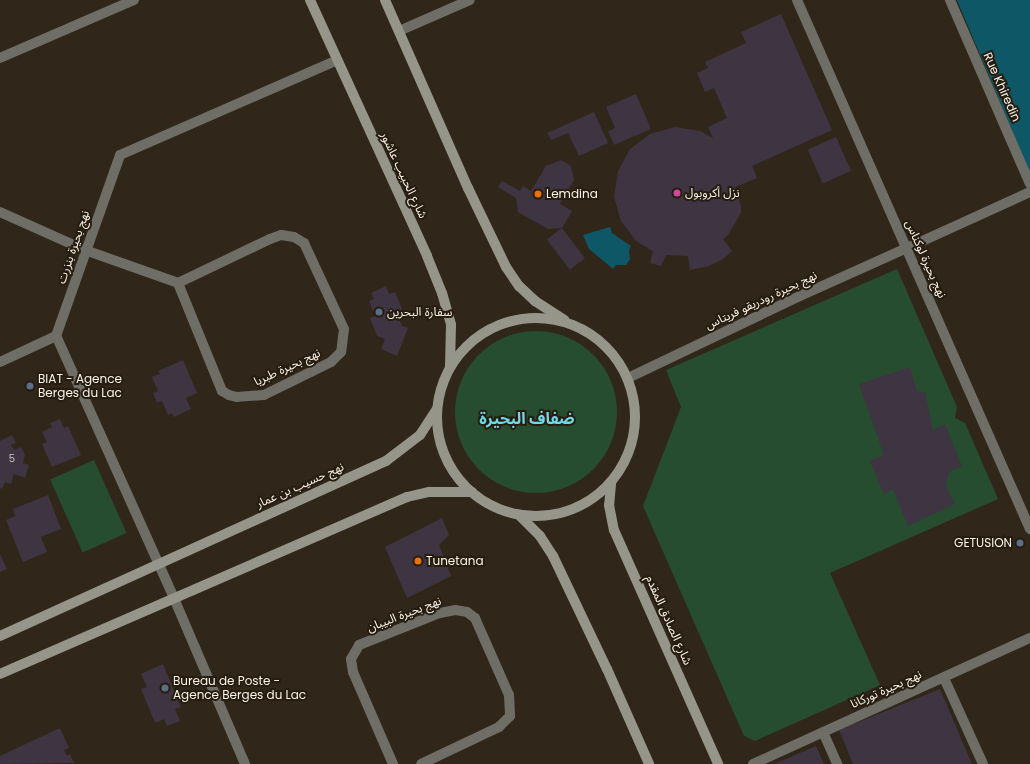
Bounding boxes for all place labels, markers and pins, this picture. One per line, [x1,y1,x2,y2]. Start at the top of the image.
place label: نزل أكروبول [685,186,740,200]
place label: Lemdina [546,187,598,201]
marker: نزل أكروبول [672,188,682,198]
marker: Lemdina [533,189,543,199]
place label: سفارة البحرين [387,305,452,319]
marker: سفارة البحرين [374,307,384,317]
place label: BIAT - Agence Berges du Lac [38,372,122,400]
marker: BIAT - Agence Berges du Lac [25,381,35,391]
place label: GETUSION [954,536,1012,550]
marker: GETUSION [1015,538,1025,548]
place label: Tunetana [426,554,484,568]
marker: Tunetana [413,556,423,566]
place label: Bureau de Poste - Agence Berges du Lac [173,674,306,702]
marker: Bureau de Poste - Agence Berges du Lac [160,683,170,693]

